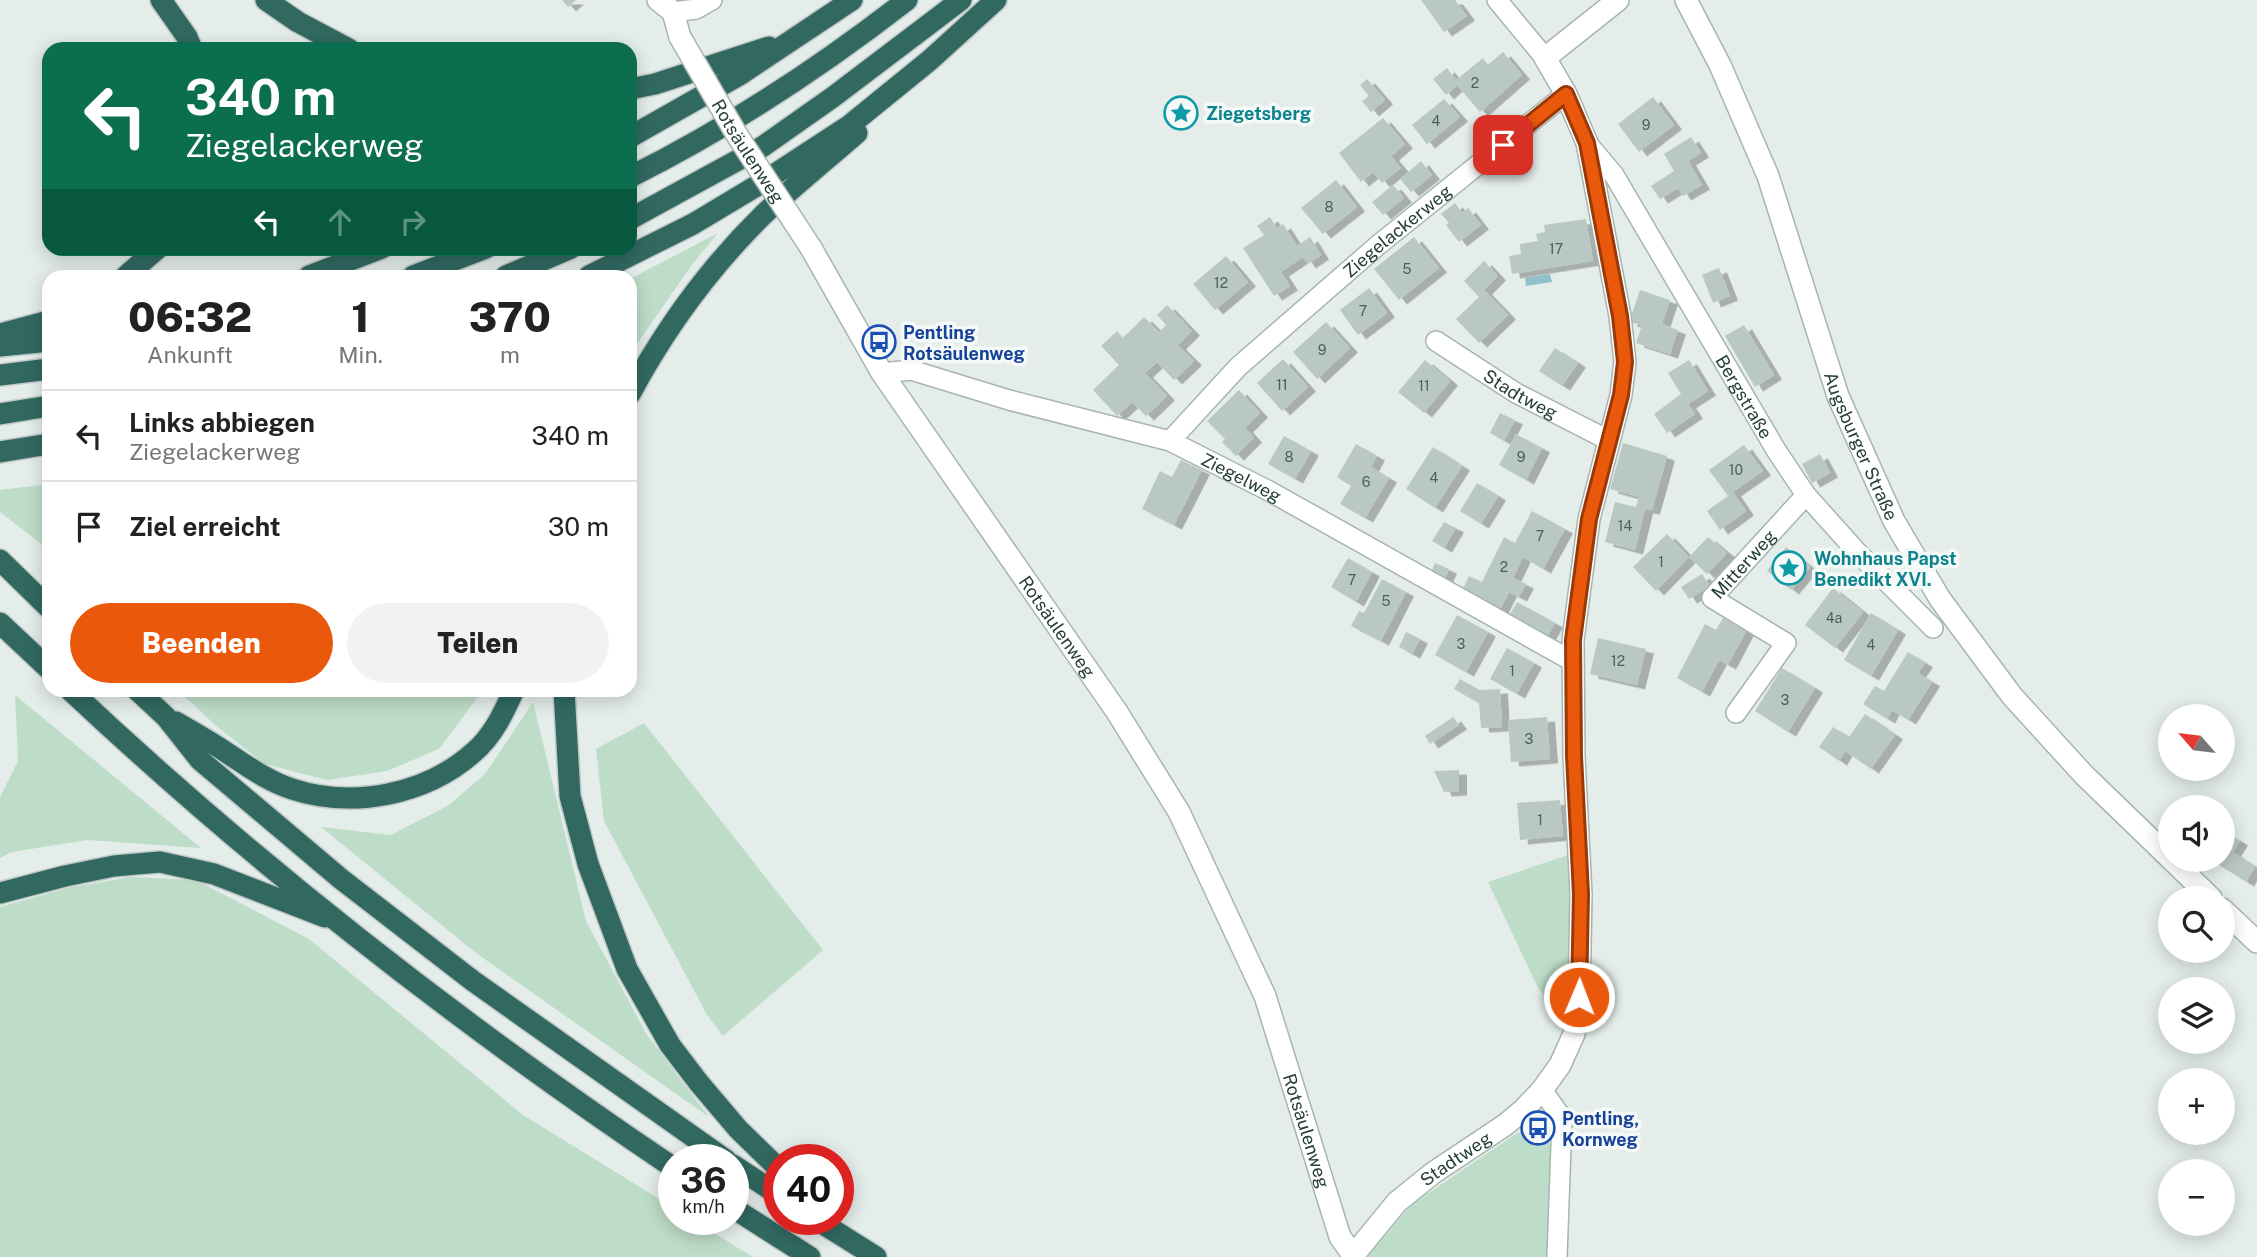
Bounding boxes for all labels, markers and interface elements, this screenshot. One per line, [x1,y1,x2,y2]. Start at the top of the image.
text: 340 m [185,68,336,126]
icon: left [70,70,161,161]
house number: 2 [1471,75,1479,91]
place icon: Ziegetsberg [1162,94,1200,132]
street label: Rotsäulenweg [708,95,789,207]
place label: Ziegetsberg [1206,103,1311,124]
house number: 4 [1432,113,1441,129]
pin [1473,115,1533,175]
house number: 9 [1642,117,1651,133]
icon: arrive [1484,126,1522,164]
text: Ziegelackerweg [185,127,424,164]
street label: Ziegelackerweg [1338,180,1456,281]
house number: 8 [1324,199,1334,215]
icon: left [248,203,286,241]
icon: ahead [321,203,359,241]
icon: right [394,203,432,241]
house number: 17 [1549,241,1563,257]
house number: 5 [1403,261,1412,277]
house number: 12 [1214,275,1228,291]
text: 06:32 [128,292,252,341]
text: 1 [351,292,370,341]
text: 370 [469,292,551,341]
house number: 7 [1359,303,1367,319]
place label: Pentling Rotsäulenweg [903,322,1025,364]
bus stop icon: Pentling Rotsäulenweg [860,323,898,361]
text: Ankunft [147,341,233,368]
text: Min. [338,341,383,368]
text: m [500,341,520,368]
house number: 9 [1318,342,1327,358]
street label: Bergstraße [1712,351,1777,442]
street label: Stadtweg [1480,364,1561,423]
street label: Augsburger Straße [1820,369,1903,523]
house number: 11 [1276,377,1288,393]
house number: 11 [1418,378,1430,394]
text: Links abbiegen [129,407,315,438]
icon: left [70,417,108,455]
text: 340 m [532,420,609,451]
text: Ziegelackerweg [129,438,300,465]
street label: Ziegelweg [1198,448,1285,506]
house number: 8 [1284,449,1294,465]
house number: 9 [1517,449,1526,465]
house number: 10 [1729,462,1743,478]
house number: 4 [1430,470,1439,486]
house number: 6 [1362,474,1371,490]
icon: arrive [70,508,108,546]
text: Ziel erreicht [129,511,281,542]
text: 30 m [548,511,609,542]
house number: 14 [1618,518,1632,534]
street label: Mitterweg [1707,525,1780,603]
house number: 7 [1536,528,1544,544]
place label: Wohnhaus Papst Benedikt XVI. [1814,548,1957,590]
place icon: Wohnhaus Papst Benedikt XVI. [1770,549,1808,587]
house number: 1 [1658,554,1664,570]
house number: 2 [1500,559,1508,575]
street label: Rotsäulenweg [1015,572,1100,681]
house number: 7 [1348,572,1356,588]
house number: 5 [1382,593,1391,609]
button: Beenden [70,603,333,683]
button: Teilen [347,603,609,683]
house number: 4a [1826,610,1842,626]
house number: 3 [1457,636,1466,652]
house number: 4 [1867,637,1876,653]
house number: 12 [1611,653,1625,669]
house number: 1 [1509,663,1515,679]
house number: 3 [1781,692,1790,708]
north arrow [2158,704,2235,780]
map controls [2158,704,2235,1236]
house number: 3 [1525,731,1534,747]
button: sound [2158,795,2235,872]
house number: 1 [1537,812,1543,828]
button: search [2158,886,2235,963]
position arrow [1542,960,1616,1034]
button: layers [2158,977,2235,1054]
button: + [2158,1068,2235,1145]
street label: Rotsäulenweg [1279,1071,1335,1190]
place label: Pentling, Kornweg [1562,1108,1639,1150]
bus stop icon: Pentling, Kornweg [1519,1109,1557,1147]
street label: Stadtweg [1415,1127,1495,1190]
speed limit sign: 40 [763,1144,854,1235]
button: − [2158,1159,2235,1236]
text: 36 [680,1160,727,1201]
text: km/h [682,1196,725,1217]

